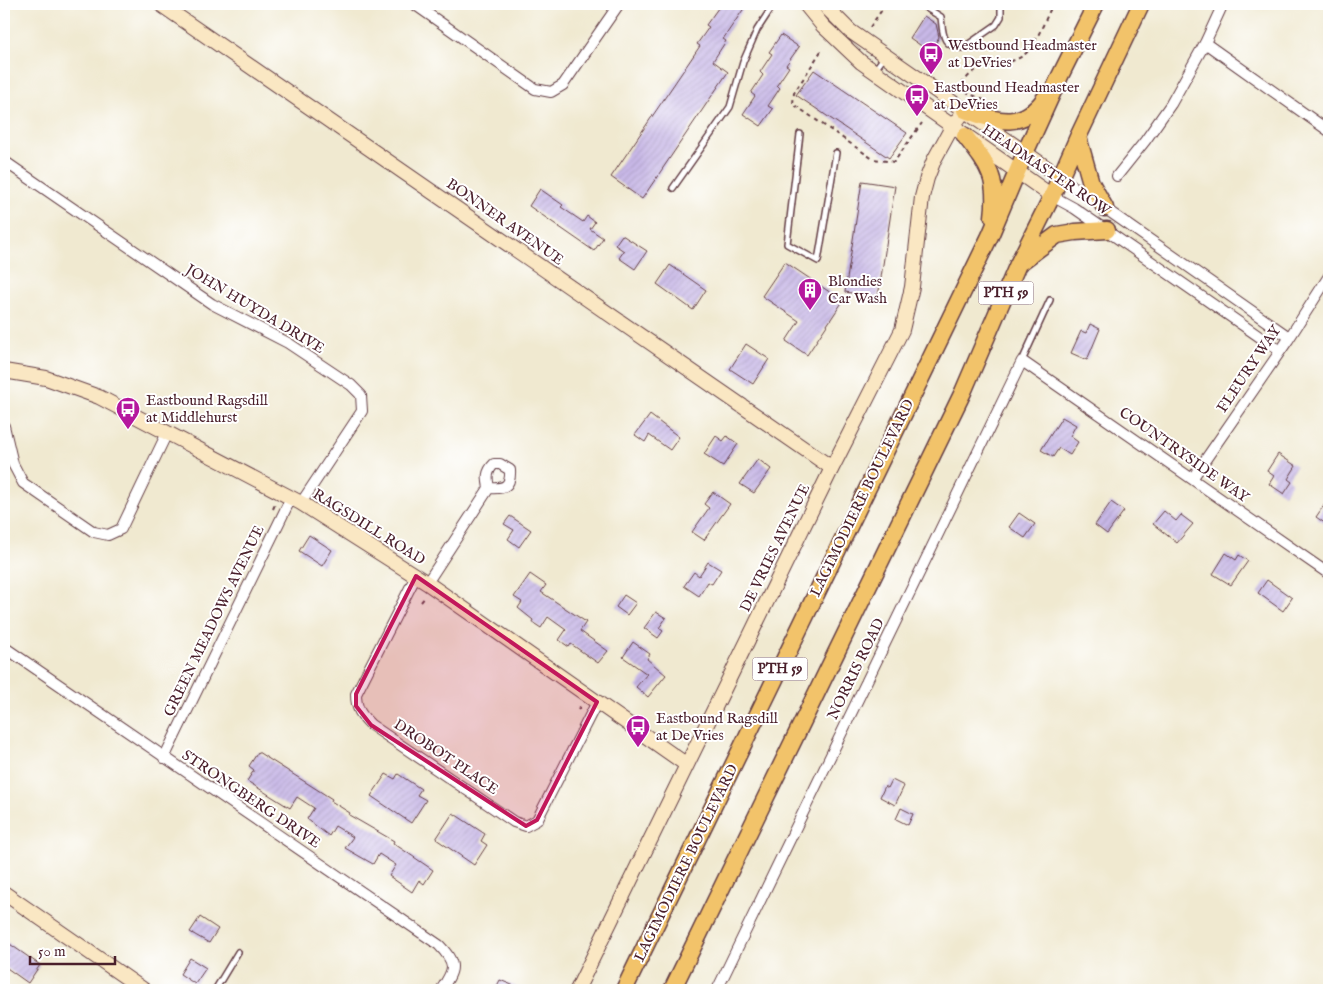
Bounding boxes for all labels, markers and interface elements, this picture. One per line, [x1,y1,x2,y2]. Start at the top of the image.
place label: Westbound Headmaster at DeVries [948,36,1097,72]
bus stop icon: Westbound Headmaster at DeVries [918,41,944,75]
place label: Eastbound Headmaster at DeVries [934,78,1080,114]
bus stop icon: Eastbound Headmaster at DeVries [904,83,930,117]
street label: HEADMASTER ROW [978,120,1114,220]
street label: BONNER AVENUE [443,174,567,270]
street label: JOHN HUYDA DRIVE [180,259,328,358]
place label: Blondies Car Wash [828,272,887,308]
building icon: Blondies Car Wash [797,277,823,311]
road number: PTH 59 [978,282,1034,304]
street label: FLEURY WAY [1213,321,1286,416]
place label: Eastbound Ragsdill at Middlehurst [146,391,269,427]
bus stop icon: Eastbound Ragsdill at Middlehurst [115,396,141,430]
street label: LAGIMODIERE BOULEVARD [806,396,918,600]
street label: COUNTRYSIDE WAY [1115,403,1253,508]
street label: DE VRIES AVENUE [736,481,814,615]
street label: RAGSDILL ROAD [309,485,429,569]
street label: GREEN MEADOWS AVENUE [159,522,269,720]
street label: NORRIS ROAD [823,615,889,723]
road number: PTH 59 [752,658,808,681]
place label: Eastbound Ragsdill at De Vries [656,709,779,745]
bus stop icon: Eastbound Ragsdill at De Vries [625,714,651,748]
street label: DROBOT PLACE [390,715,502,799]
street label: STRONGBERG DRIVE [178,746,324,852]
street label: LAGIMODIERE BOULEVARD [630,761,742,965]
scale bar [30,934,115,966]
text: 50 m [38,942,66,961]

